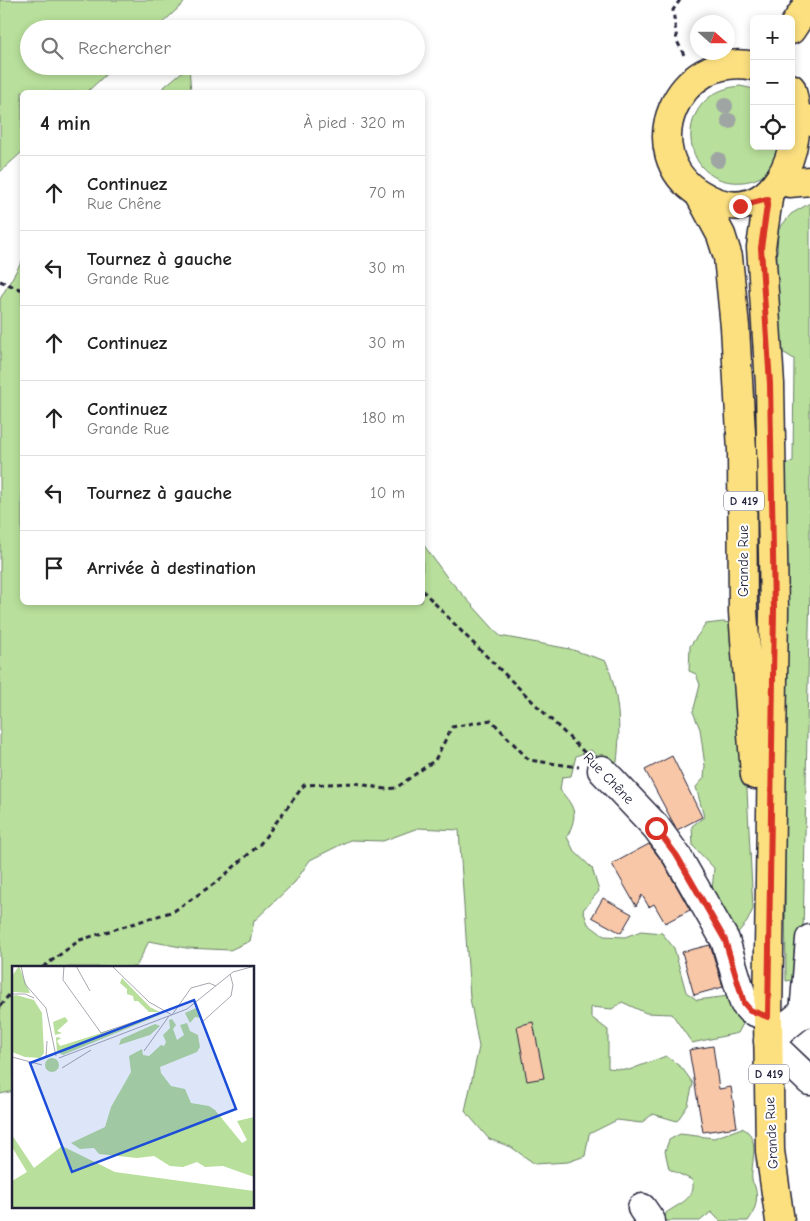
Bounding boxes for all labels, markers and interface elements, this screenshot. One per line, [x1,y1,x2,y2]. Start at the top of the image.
north arrow [690,15,735,60]
map controls [750,15,795,150]
button: + [750,15,795,60]
search box [20,20,425,75]
icon: search [38,34,66,62]
text: Rechercher [78,37,171,59]
button: − [750,60,795,105]
button: locate [750,105,795,150]
text: 4 min [40,111,91,135]
text: À pied · 320 m [303,114,405,132]
text: Continuez [87,173,167,195]
icon: ahead [40,179,68,207]
text: 70 m [369,184,405,202]
text: Rue Chêne [87,195,161,213]
route end [729,195,752,218]
text: Tournez à gauche [87,248,232,270]
icon: left [40,254,68,282]
text: 30 m [369,259,405,277]
text: Grande Rue [87,270,169,288]
icon: ahead [40,329,68,357]
text: Continuez [87,332,167,354]
text: 30 m [369,334,405,352]
text: Continuez [87,398,167,420]
icon: ahead [40,404,68,432]
text: 180 m [362,409,405,427]
text: Grande Rue [87,420,169,438]
icon: left [40,479,68,507]
text: Tournez à gauche [87,482,232,504]
text: 10 m [370,484,405,502]
road number: D 419 [724,492,764,511]
street label: Grande Rue [735,525,752,597]
icon: arrive [40,554,68,582]
text: Arrivée à destination [87,557,256,579]
street label: Rue Chêne [580,749,637,808]
route start [645,817,668,840]
inset map [12,966,255,1208]
road number: D 419 [749,1064,789,1084]
street label: Grande Rue [761,1097,782,1169]

